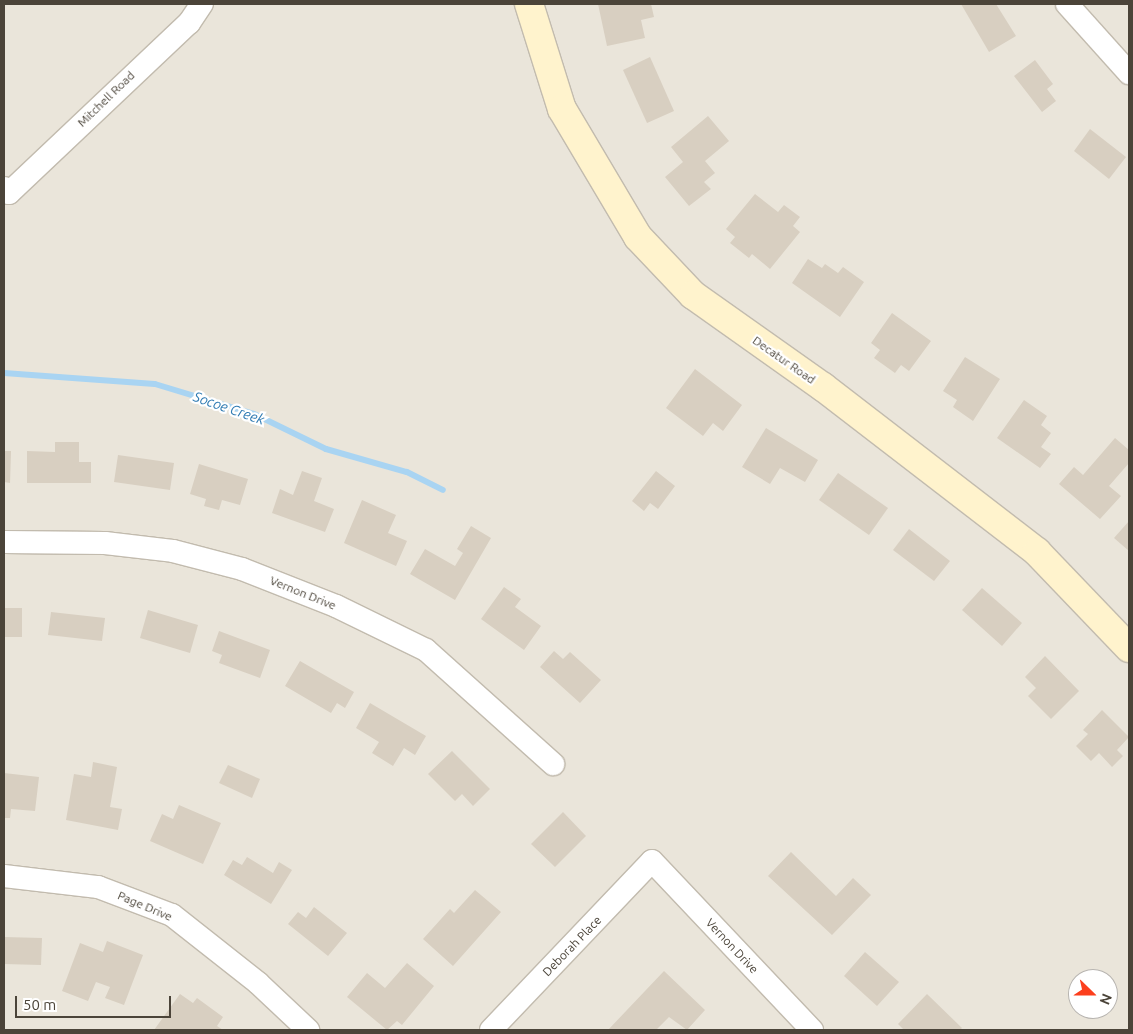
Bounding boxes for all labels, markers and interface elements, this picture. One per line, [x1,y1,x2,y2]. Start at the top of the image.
street label: Mitchell Road [74,68,138,130]
street label: Decatur Road [750,333,818,387]
water label: Socoe Creek [191,388,267,428]
street label: Vernon Drive [268,573,338,613]
street label: Page Drive [116,888,174,924]
street label: Deborah Place [540,913,604,979]
street label: Vernon Drive [703,915,761,977]
north arrow [1068,969,1118,1019]
scale bar [18,986,174,1018]
text: N [1097,991,1115,1007]
text: 50 m [23,996,56,1013]

